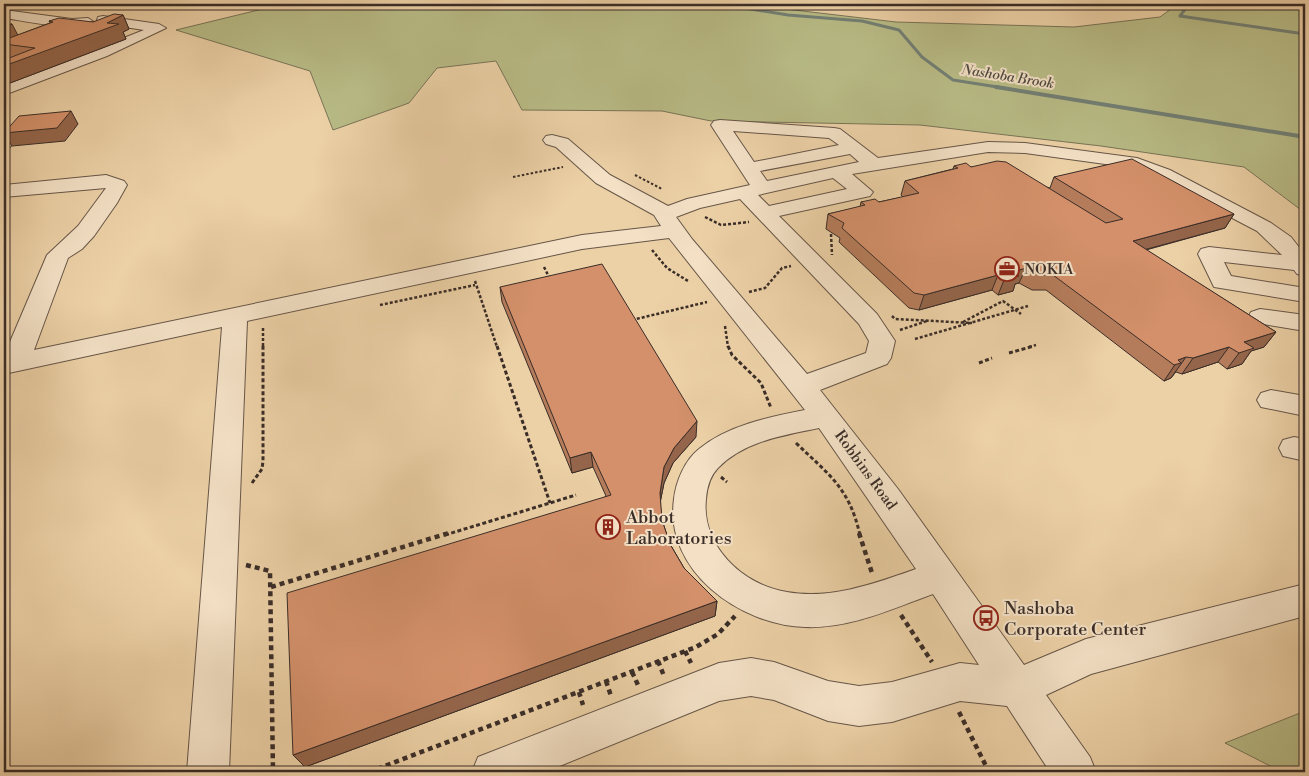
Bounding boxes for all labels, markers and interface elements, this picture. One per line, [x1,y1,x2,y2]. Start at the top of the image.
water label: Nashoba Brook [959,61,1055,93]
office icon: NOKIA [994,256,1020,282]
place label: NOKIA [1024,260,1074,279]
street label: Robbins Road [830,427,901,514]
place label: Abbot Laboratories [625,506,732,550]
building icon: Abbot Laboratories [595,514,621,540]
place label: Nashoba Corporate Center [1004,597,1147,641]
bus stop icon: Nashoba Corporate Center [973,605,999,631]

